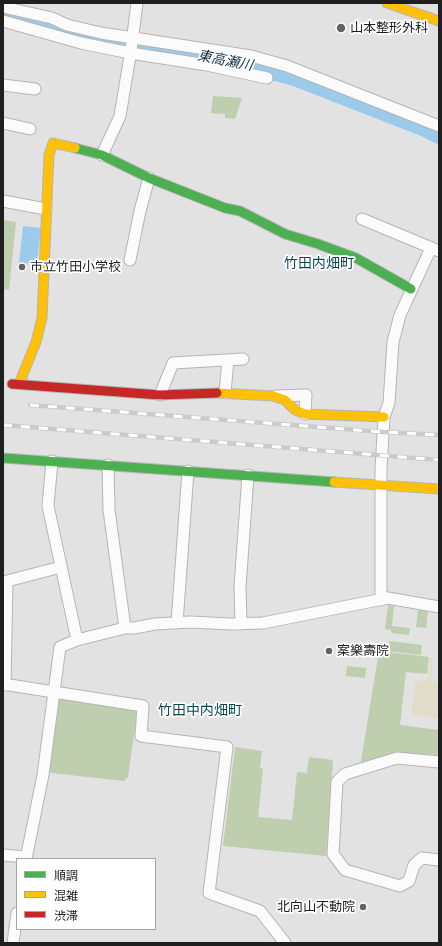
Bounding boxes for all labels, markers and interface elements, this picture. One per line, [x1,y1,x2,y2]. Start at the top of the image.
place label: 山本整形外科 [350,20,428,36]
marker: 山本整形外科 [335,22,347,34]
water label: 東高瀬川 [196,47,254,75]
district label: 竹田内畑町 [284,256,354,272]
place label: 市立竹田小学校 [30,259,121,275]
marker: 市立竹田小学校 [17,262,27,272]
place label: 案樂壽院 [337,643,389,659]
marker: 案樂壽院 [324,646,334,656]
district label: 竹田中内畑町 [158,703,242,719]
legend [16,858,156,930]
text: 順調 [54,868,78,883]
text: 混雑 [54,888,78,903]
place label: 北向山不動院 [277,899,355,915]
marker: 北向山不動院 [358,902,368,912]
text: 渋滞 [54,908,78,923]

